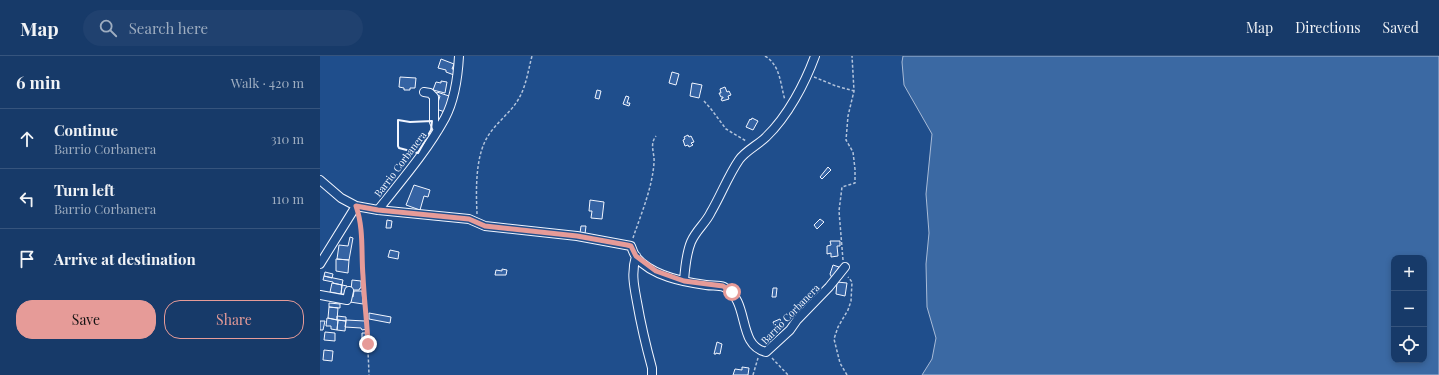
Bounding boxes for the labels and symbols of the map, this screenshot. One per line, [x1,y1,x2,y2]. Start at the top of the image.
street label: Barrio Corbanera [371,128,429,200]
street label: Barrio Corbanera [758,281,822,347]
route start [723,283,741,301]
route end [359,335,377,353]

